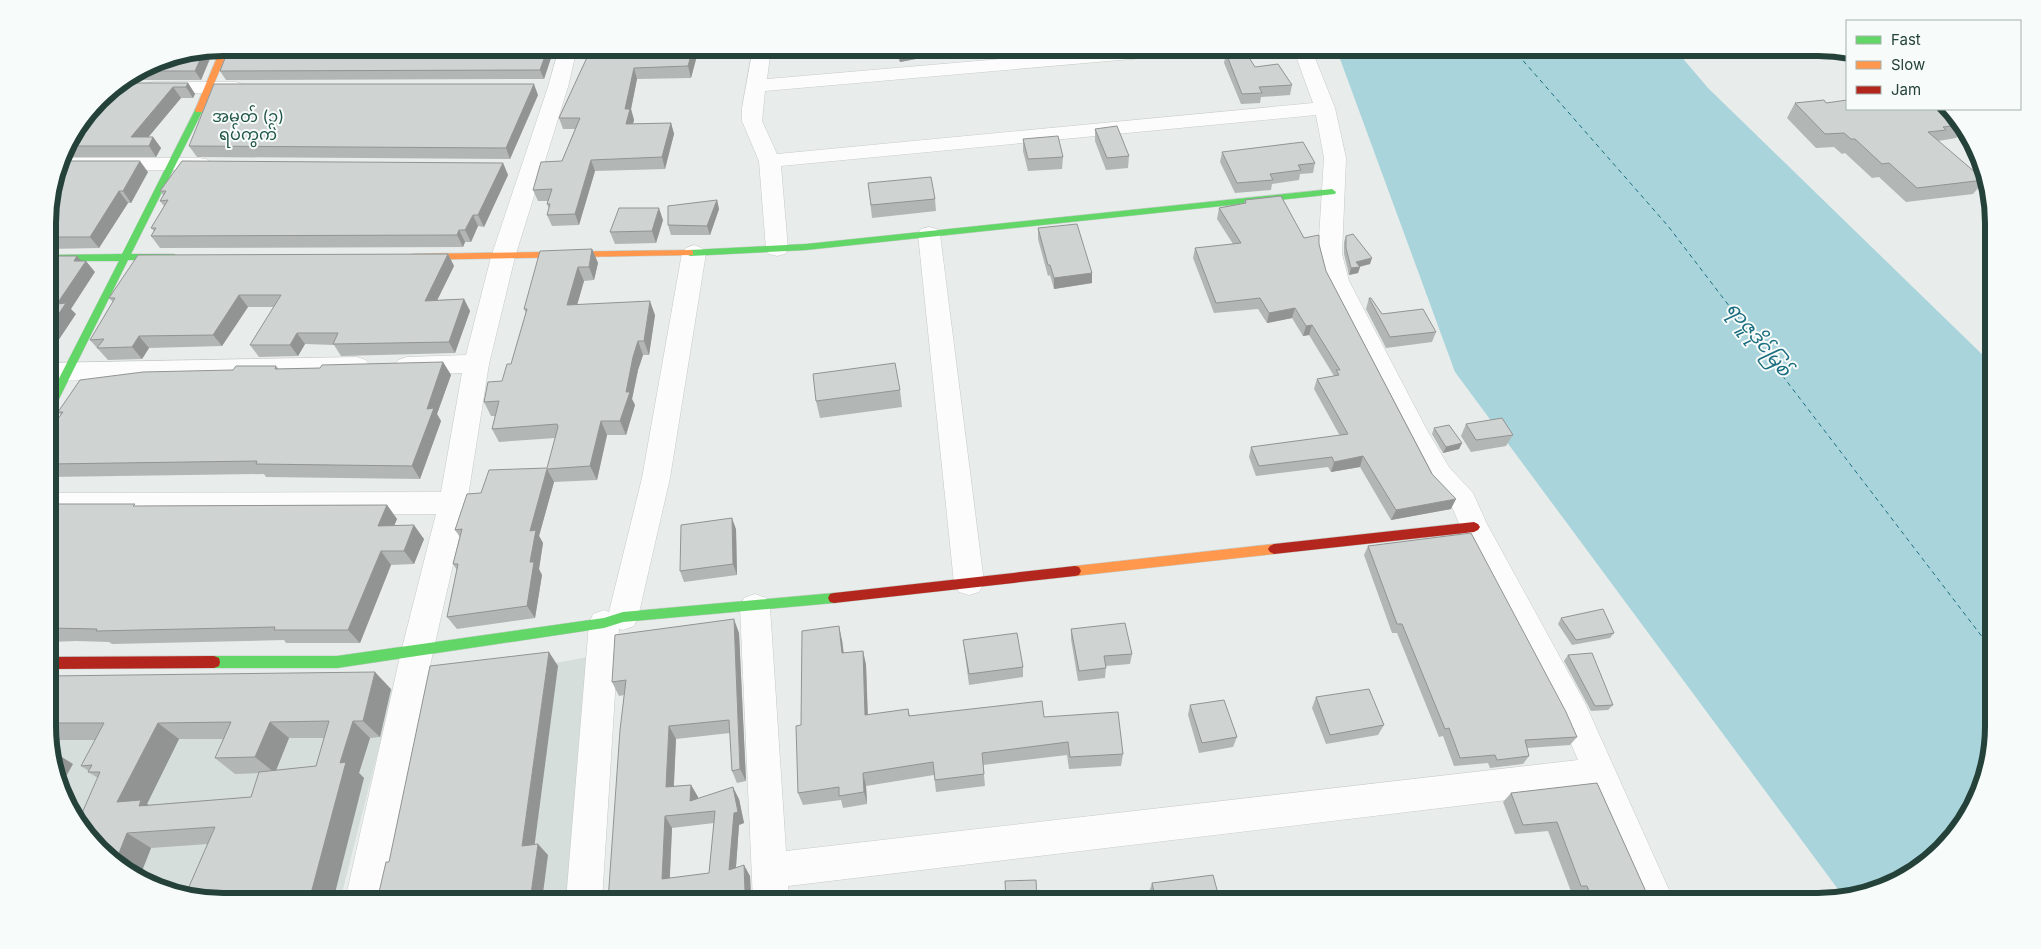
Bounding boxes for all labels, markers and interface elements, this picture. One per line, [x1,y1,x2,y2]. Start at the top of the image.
legend [1846,20,2021,110]
text: Fast [1891,30,1921,49]
text: Slow [1891,55,1925,74]
text: Jam [1891,80,1921,99]
district label: အမှတ် (၃) ရပ်ကွက် [212,105,284,148]
water label: ရာဇူဒိုင်မြစ် [1719,296,1798,385]

